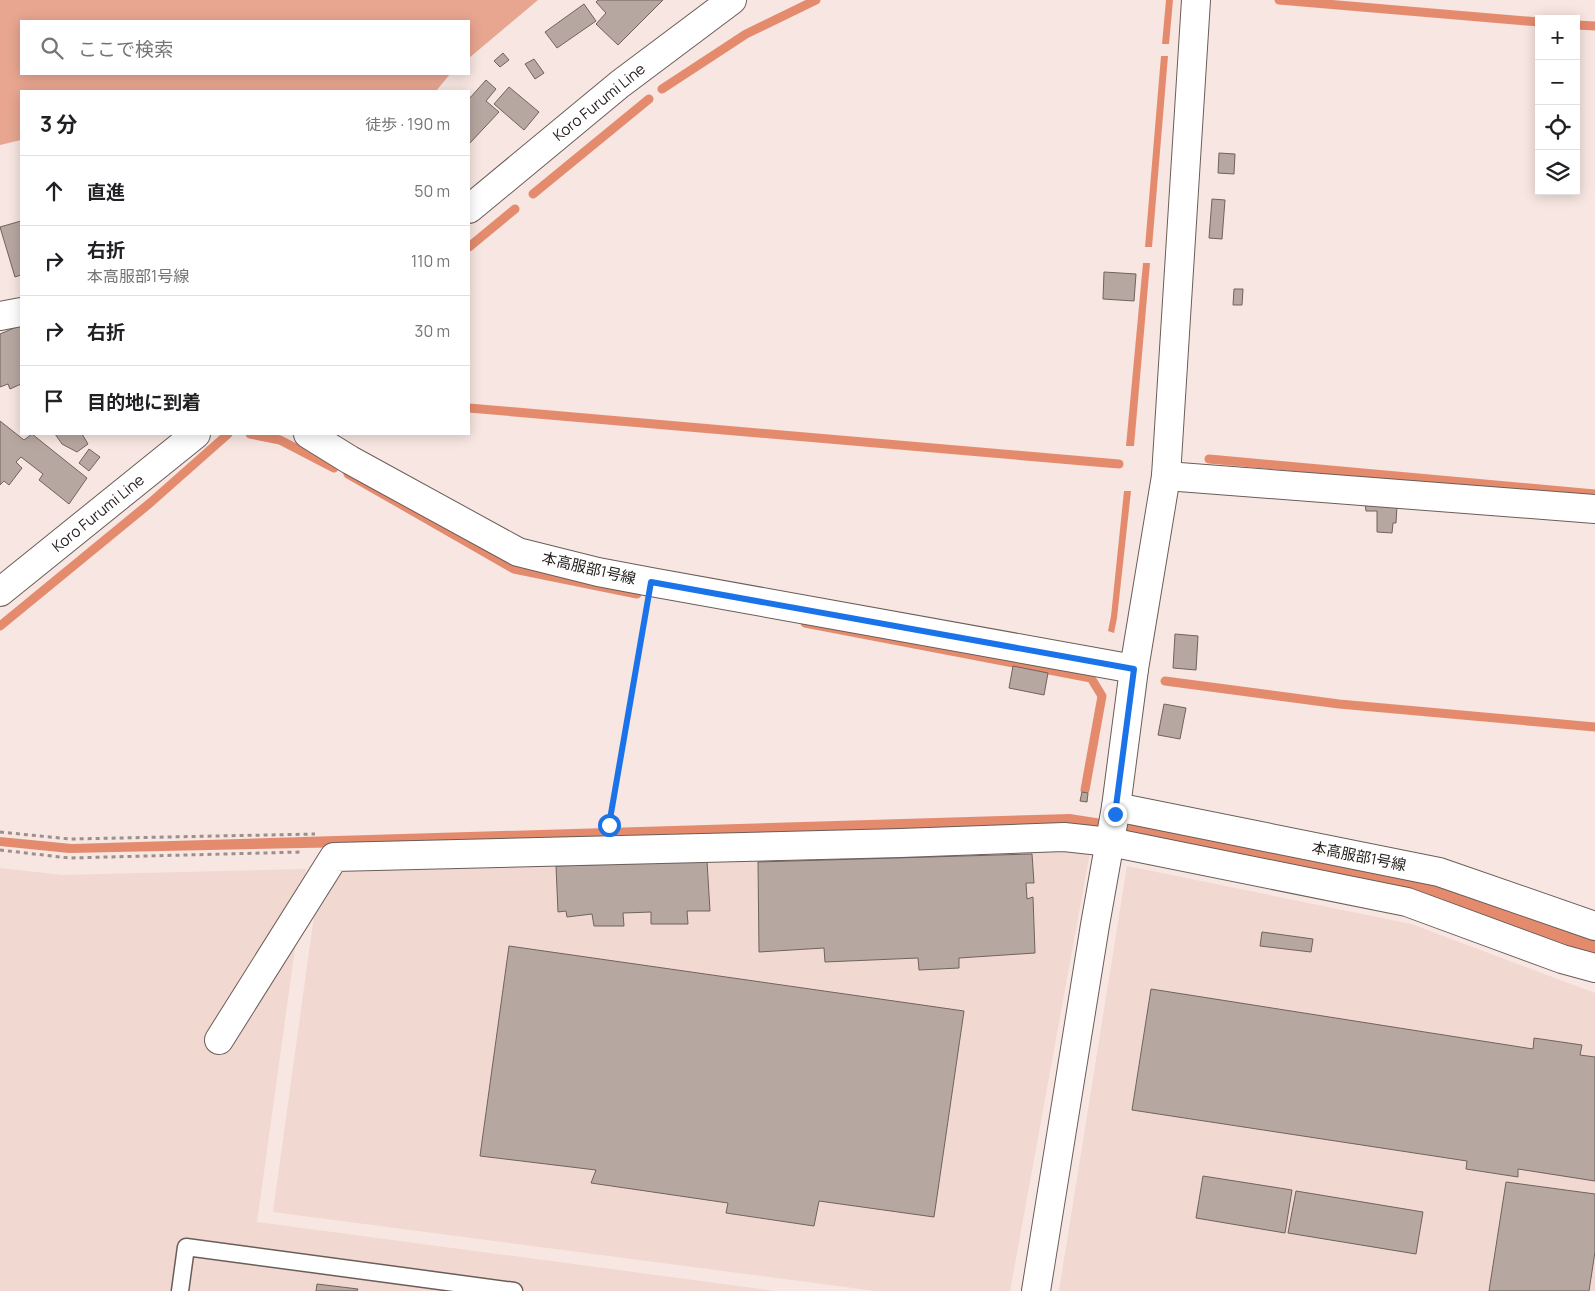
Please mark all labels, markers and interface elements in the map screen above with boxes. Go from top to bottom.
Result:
map controls [1535,15,1580,195]
button: + [1535,15,1580,60]
search box [20,20,470,75]
icon: search [38,34,66,62]
text: ここで検索 [78,36,173,62]
street label: Koro Furumi Line [548,58,650,146]
button: − [1535,60,1580,105]
button: locate [1535,105,1580,150]
text: 3 分 [40,110,77,138]
text: 徒歩 · 190 m [365,113,450,135]
button: layers [1535,150,1580,195]
icon: ahead [40,177,68,205]
text: 直進 [87,179,125,205]
text: 50 m [414,180,450,202]
text: 右折 [87,237,125,263]
icon: right [40,247,68,275]
text: 110 m [411,250,450,272]
text: 本高服部1号線 [87,265,189,287]
icon: right [40,317,68,345]
text: 右折 [87,319,125,345]
text: 30 m [415,320,450,342]
icon: arrive [40,387,68,415]
text: 目的地に到着 [87,389,201,415]
street label: Koro Furumi Line [47,469,149,557]
street label: 本高服部1号線 [540,547,638,589]
route end [1104,803,1127,826]
route start [598,814,621,837]
street label: 本高服部1号線 [1310,837,1408,875]

